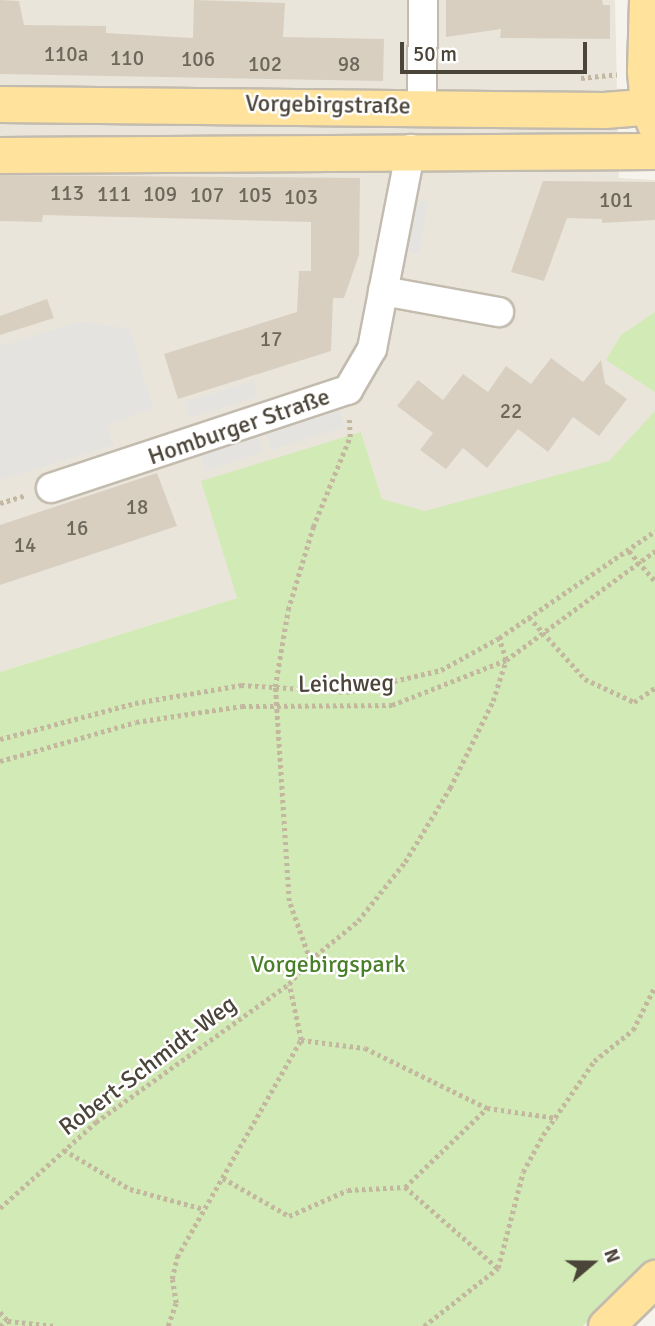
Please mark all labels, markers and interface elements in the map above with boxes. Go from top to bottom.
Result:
scale bar [403,28,590,72]
house number: 110a [44,41,88,67]
text: 50 m [413,41,457,67]
house number: 110 [110,45,144,71]
house number: 106 [181,46,215,72]
house number: 102 [248,51,282,77]
house number: 98 [338,51,360,77]
street label: Vorgebirgstraße [245,89,411,121]
house number: 113 [50,180,84,206]
house number: 111 [97,181,131,207]
house number: 109 [143,181,177,207]
house number: 107 [190,182,224,208]
house number: 105 [238,182,272,208]
house number: 103 [284,184,318,210]
house number: 101 [599,187,633,213]
house number: 17 [260,326,282,352]
street label: Homburger Straße [144,382,334,472]
house number: 22 [500,398,522,424]
house number: 18 [126,494,148,520]
house number: 16 [66,515,88,541]
house number: 14 [14,532,36,558]
street label: Leichweg [298,669,394,699]
park label: Vorgebirgspark [250,951,406,979]
street label: Robert-Schmidt-Weg [54,990,242,1142]
north arrow [557,1228,627,1298]
text: N [598,1246,625,1266]

